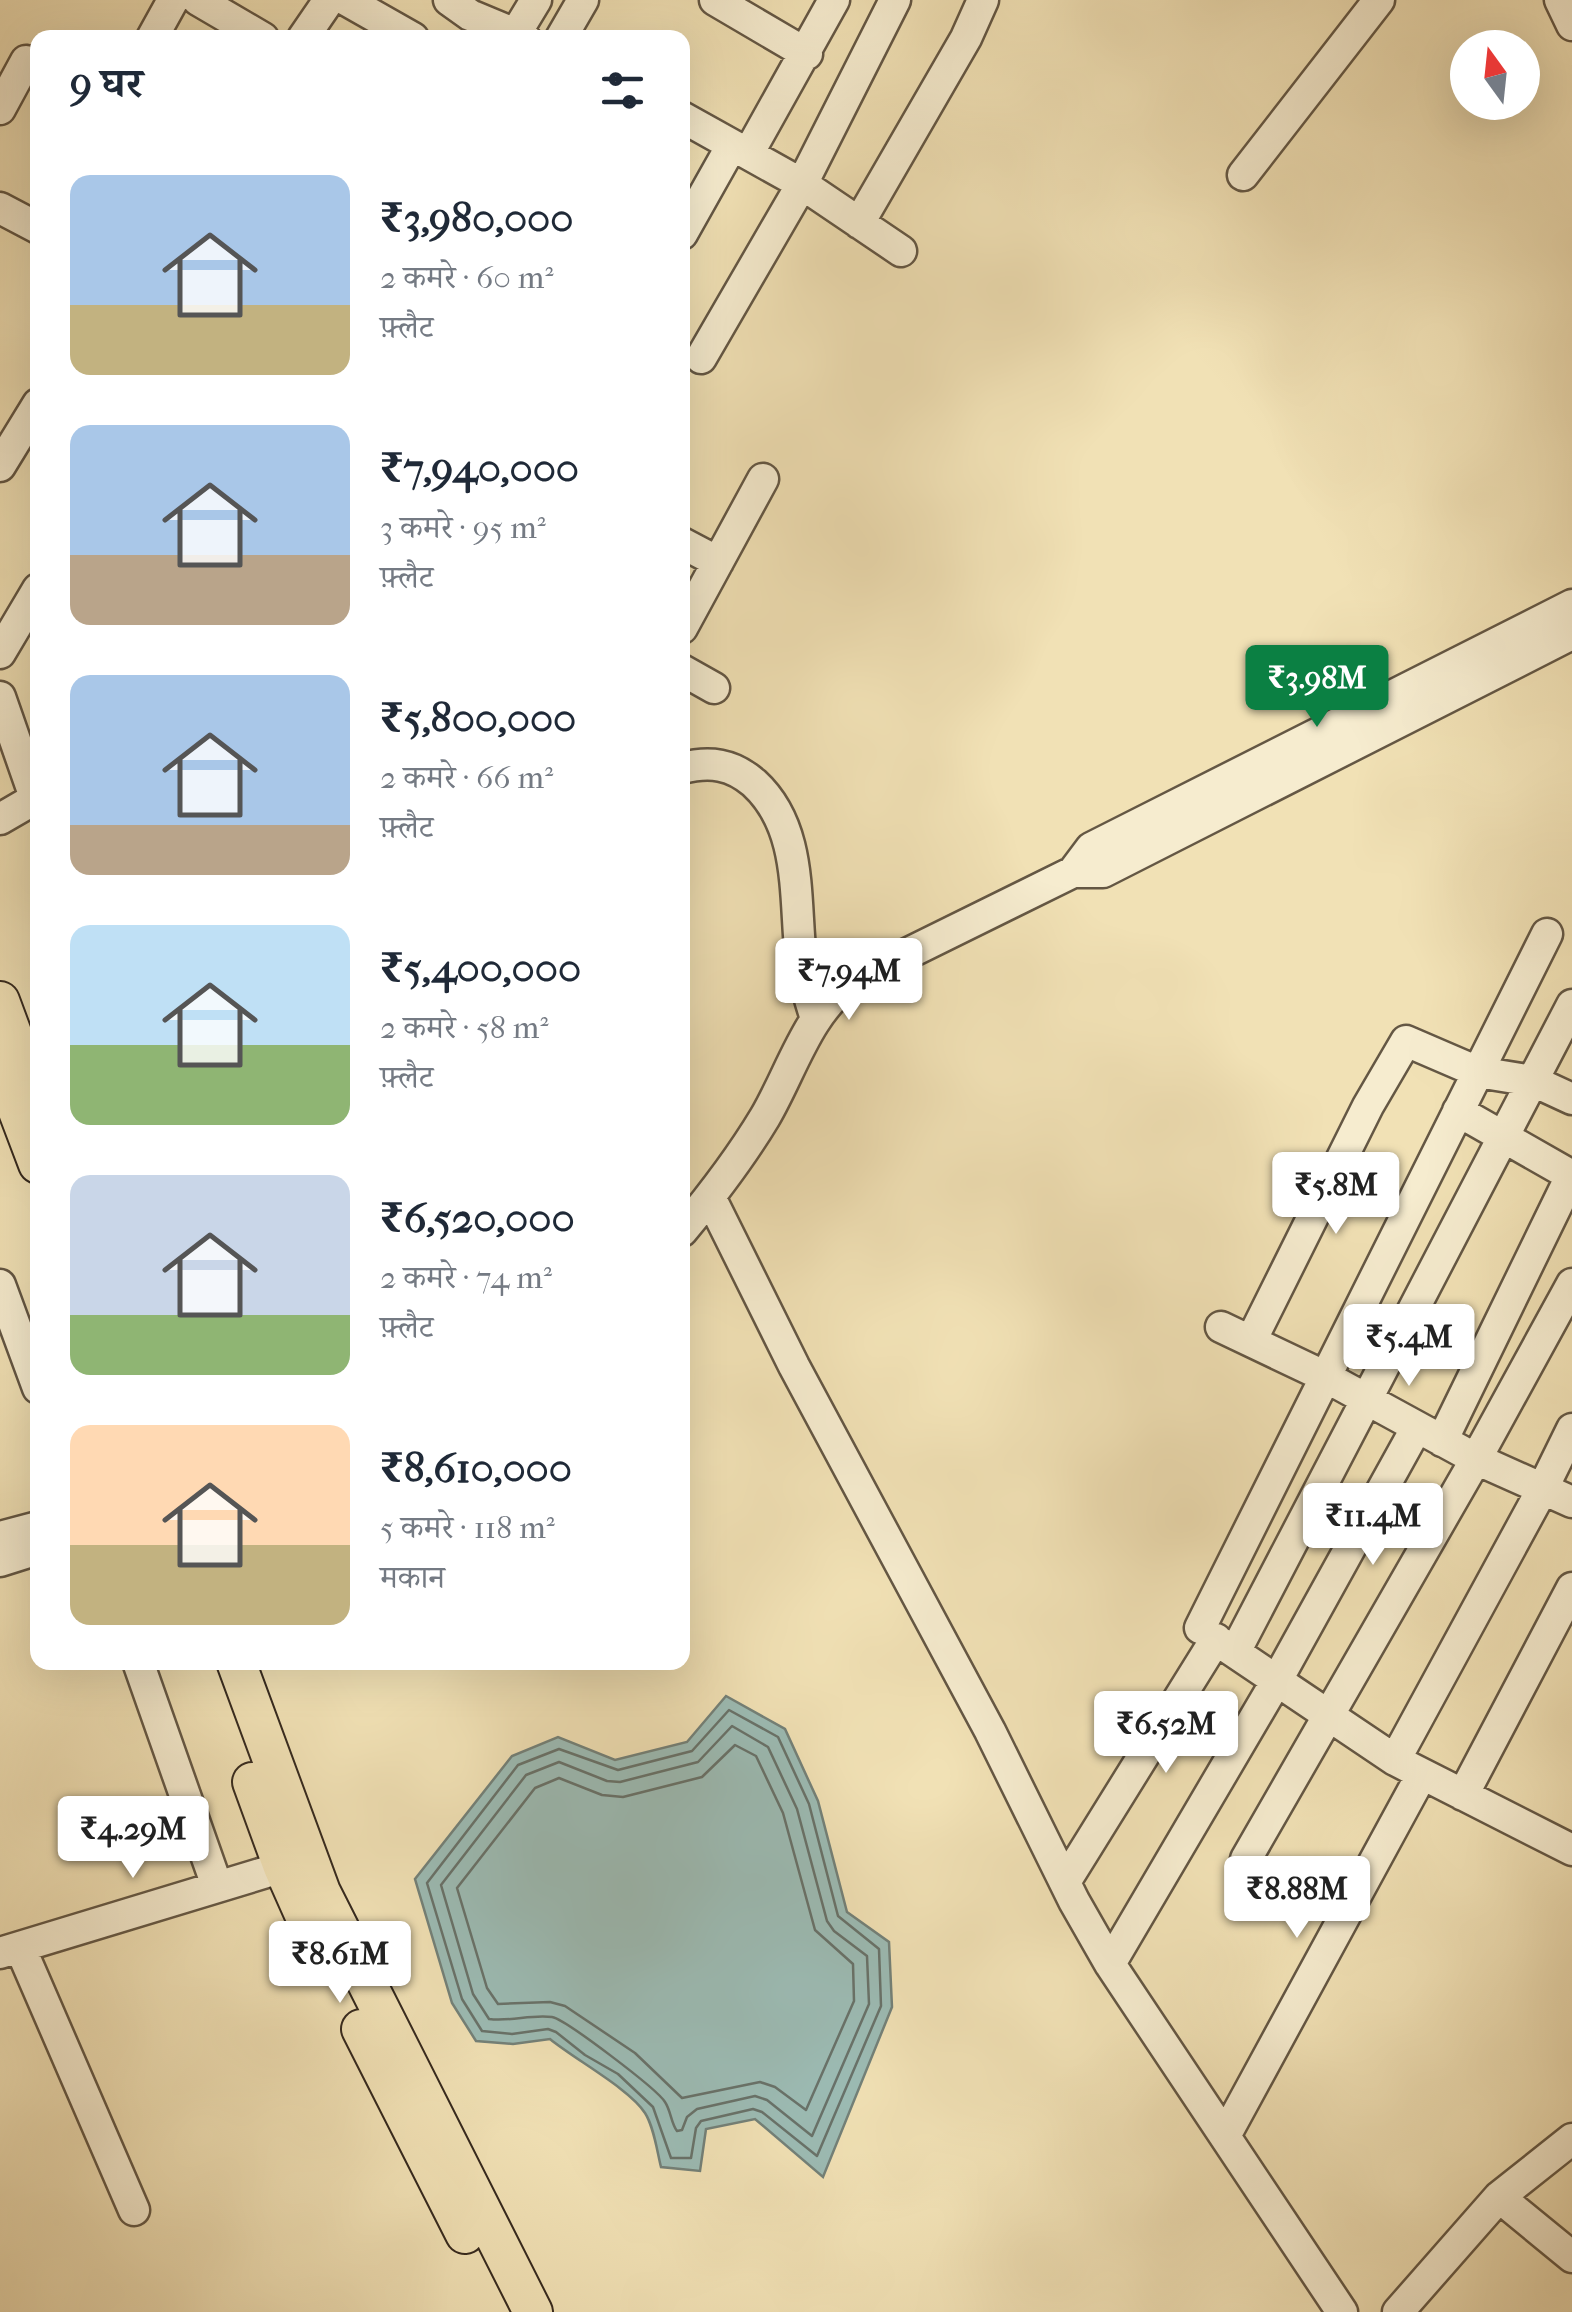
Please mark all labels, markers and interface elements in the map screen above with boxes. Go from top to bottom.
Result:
north arrow [1450,30,1540,120]
map controls [1450,30,1540,120]
text: 9 घर [70,59,143,108]
icon: filters [595,63,650,118]
text: ₹3,980,000 [380,194,573,243]
icon: home [150,215,270,335]
text: 2 कमरे · 60 m² [380,259,553,296]
text: फ़्लैट [380,309,433,346]
text: ₹7,940,000 [380,444,579,493]
icon: home [150,465,270,585]
text: 3 कमरे · 95 m² [380,509,546,546]
text: फ़्लैट [380,559,433,596]
pin: ₹3.98M [1236,645,1398,730]
text: ₹3.98M [1267,659,1367,696]
text: ₹5,800,000 [380,694,576,743]
icon: home [150,715,270,835]
text: 2 कमरे · 66 m² [380,759,553,796]
text: फ़्लैट [380,809,433,846]
pin: ₹7.94M [768,938,930,1023]
text: ₹5,400,000 [380,944,581,993]
text: ₹7.94M [797,952,901,989]
icon: home [150,965,270,1085]
text: 2 कमरे · 58 m² [380,1009,548,1046]
text: फ़्लैट [380,1059,433,1096]
pin: ₹5.8M [1266,1152,1406,1237]
text: ₹5.8M [1294,1166,1378,1203]
text: ₹6,520,000 [380,1194,575,1243]
icon: home [150,1215,270,1335]
text: 2 कमरे · 74 m² [380,1259,552,1296]
pin: ₹5.4M [1339,1304,1479,1389]
text: फ़्लैट [380,1309,433,1346]
text: ₹5.4M [1365,1318,1453,1355]
text: ₹8,610,000 [380,1444,572,1493]
icon: home [150,1465,270,1585]
pin: ₹11.4M [1292,1483,1454,1568]
text: ₹11.4M [1325,1497,1421,1534]
text: 5 कमरे · 118 m² [380,1509,555,1546]
text: मकान [380,1559,445,1596]
pin: ₹6.52M [1085,1691,1247,1776]
text: ₹6.52M [1116,1705,1216,1742]
pin: ₹4.29M [52,1796,214,1881]
text: ₹4.29M [80,1810,186,1847]
pin: ₹8.88M [1216,1856,1378,1941]
text: ₹8.88M [1246,1870,1348,1907]
pin: ₹8.61M [259,1921,421,2006]
text: ₹8.61M [291,1935,389,1972]

